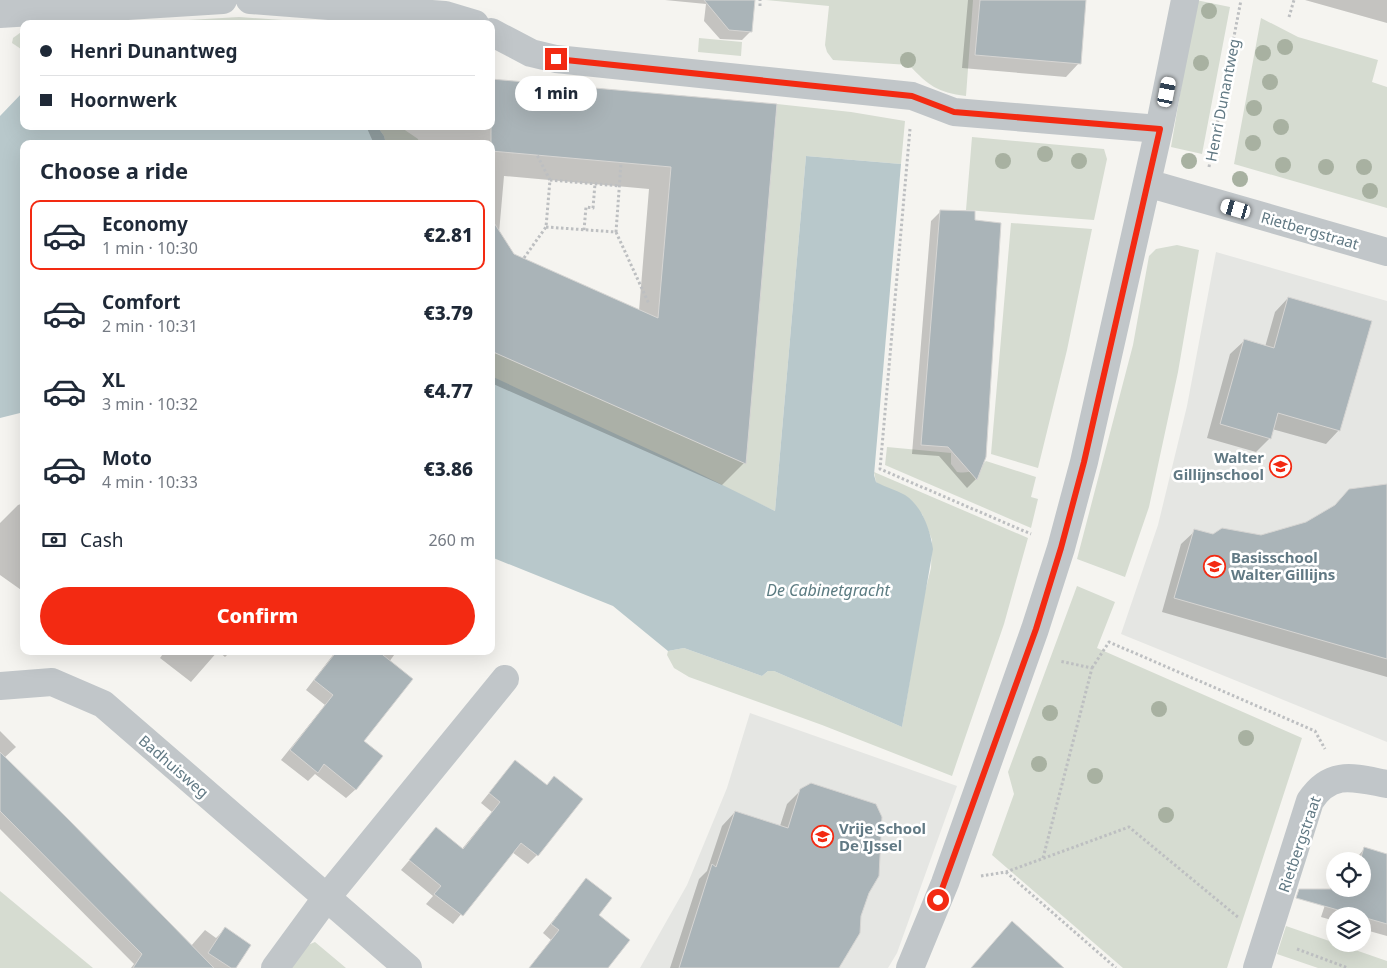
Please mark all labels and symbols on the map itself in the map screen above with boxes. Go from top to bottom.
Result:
street label: Henri Dunantweg [1200,37,1244,163]
route end [545,48,567,70]
callout: 1 min [515,76,597,112]
car [1156,76,1177,108]
car [1219,198,1252,220]
street label: Rietbergstraat [1259,206,1362,254]
place label: Walter Gillijnschool [1173,447,1264,484]
school or university icon: Walter Gillijnschool [1268,454,1292,478]
place label: Basisschool Walter Gillijns [1231,547,1335,584]
school or university icon: Basisschool Walter Gillijns [1203,554,1227,578]
water label: De Cabinetgracht [766,579,890,601]
street label: Badhuisweg [135,730,213,802]
street label: Rietbergstraat [1273,793,1325,895]
place label: Vrije School De IJssel [839,818,926,855]
school or university icon: Vrije School De IJssel [811,825,835,849]
route start [927,889,949,911]

